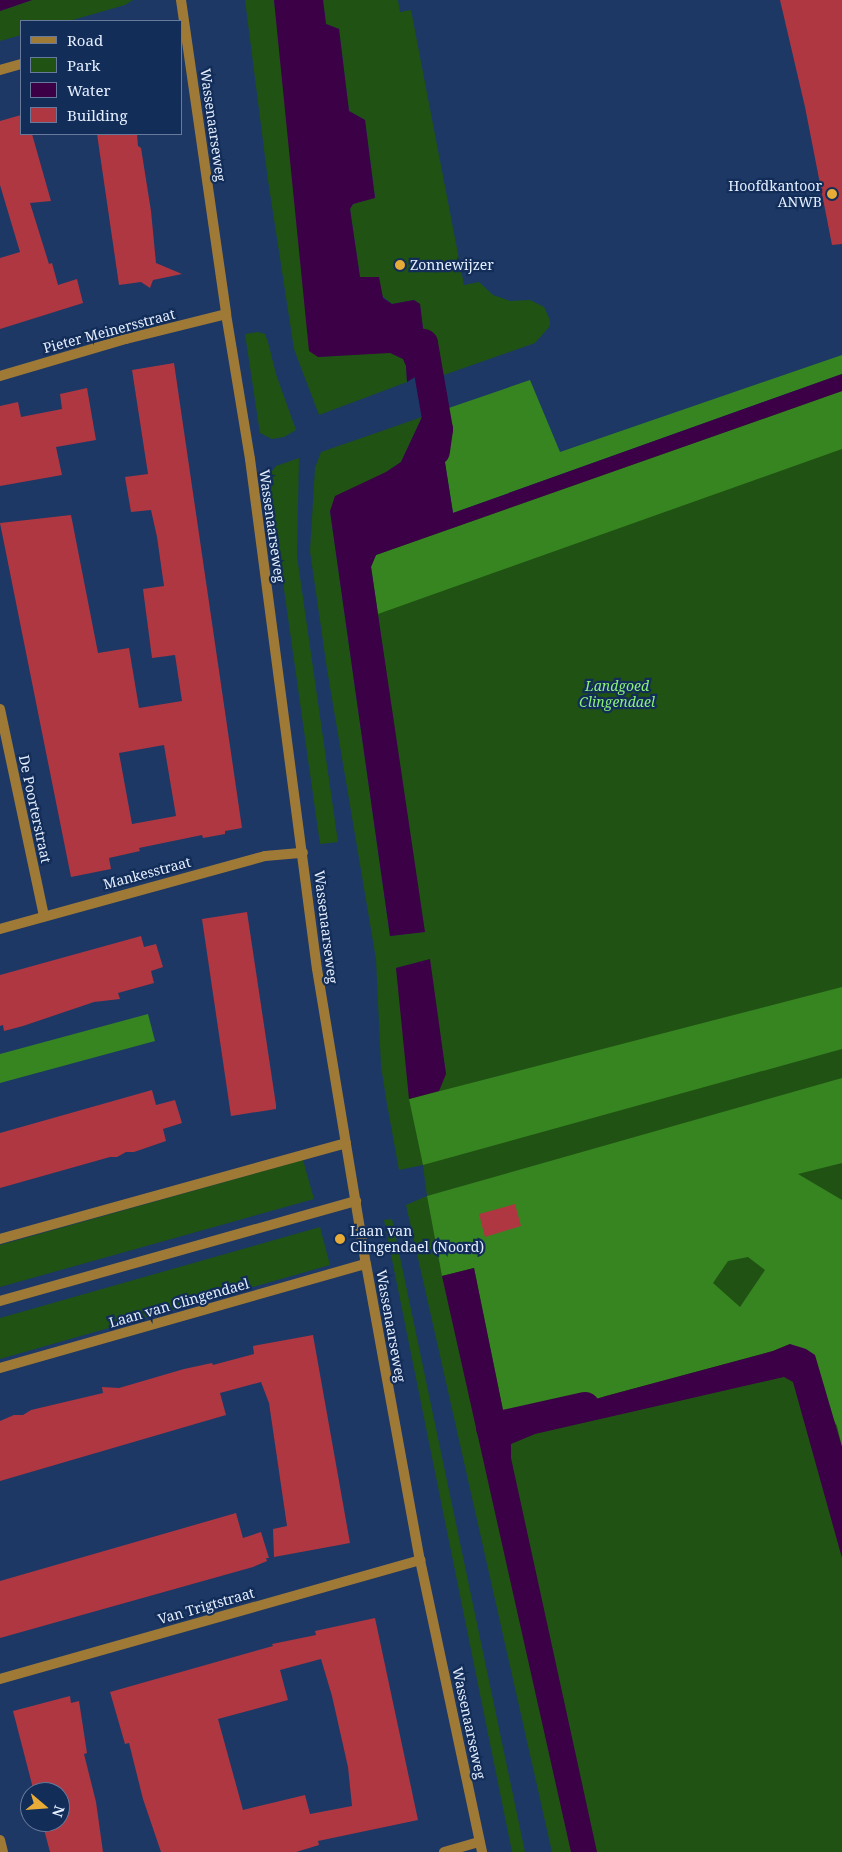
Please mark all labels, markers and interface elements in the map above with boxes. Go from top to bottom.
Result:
legend [20,20,182,135]
text: Road [67,30,103,50]
text: Park [67,55,100,75]
street label: Wassenaarseweg [197,67,229,183]
text: Water [67,80,110,100]
text: Building [67,105,128,125]
place label: Hoofdkantoor ANWB [728,178,822,210]
marker: Hoofdkantoor ANWB [826,188,838,200]
place label: Zonnewijzer [410,257,494,273]
marker: Zonnewijzer [394,259,406,271]
street label: Pieter Meinersstraat [41,305,177,357]
street label: Wassenaarseweg [256,468,288,584]
park label: Landgoed Clingendael [579,678,655,710]
street label: De Poorterstraat [15,754,55,864]
street label: Mankesstraat [101,853,193,893]
street label: Wassenaarseweg [311,869,341,985]
place label: Laan van Clingendael (Noord) [350,1223,484,1256]
marker: Laan van Clingendael (Noord) [334,1233,346,1245]
street label: Wassenaarseweg [373,1268,409,1384]
street label: Laan van Clingendael [107,1275,251,1331]
street label: Van Trigtstraat [156,1584,256,1628]
street label: Wassenaarseweg [449,1666,489,1780]
north arrow [20,1782,70,1832]
text: N [48,1803,70,1820]

